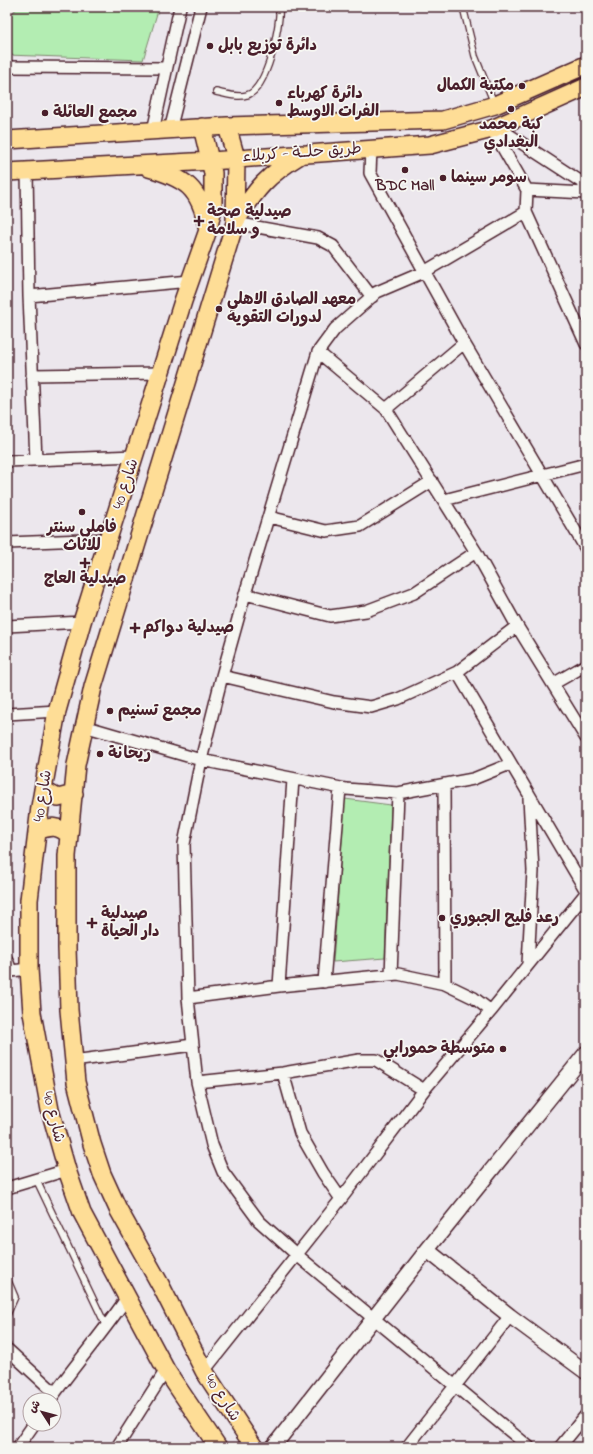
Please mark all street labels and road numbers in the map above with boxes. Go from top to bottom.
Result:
street label: طريق حلــة - كربلاء [242,137,362,169]
street label: شارع 40 [107,455,145,513]
street label: شارع 40 [27,768,59,824]
street label: شارع 40 [35,1089,71,1145]
street label: شارع 40 [198,1370,246,1426]

